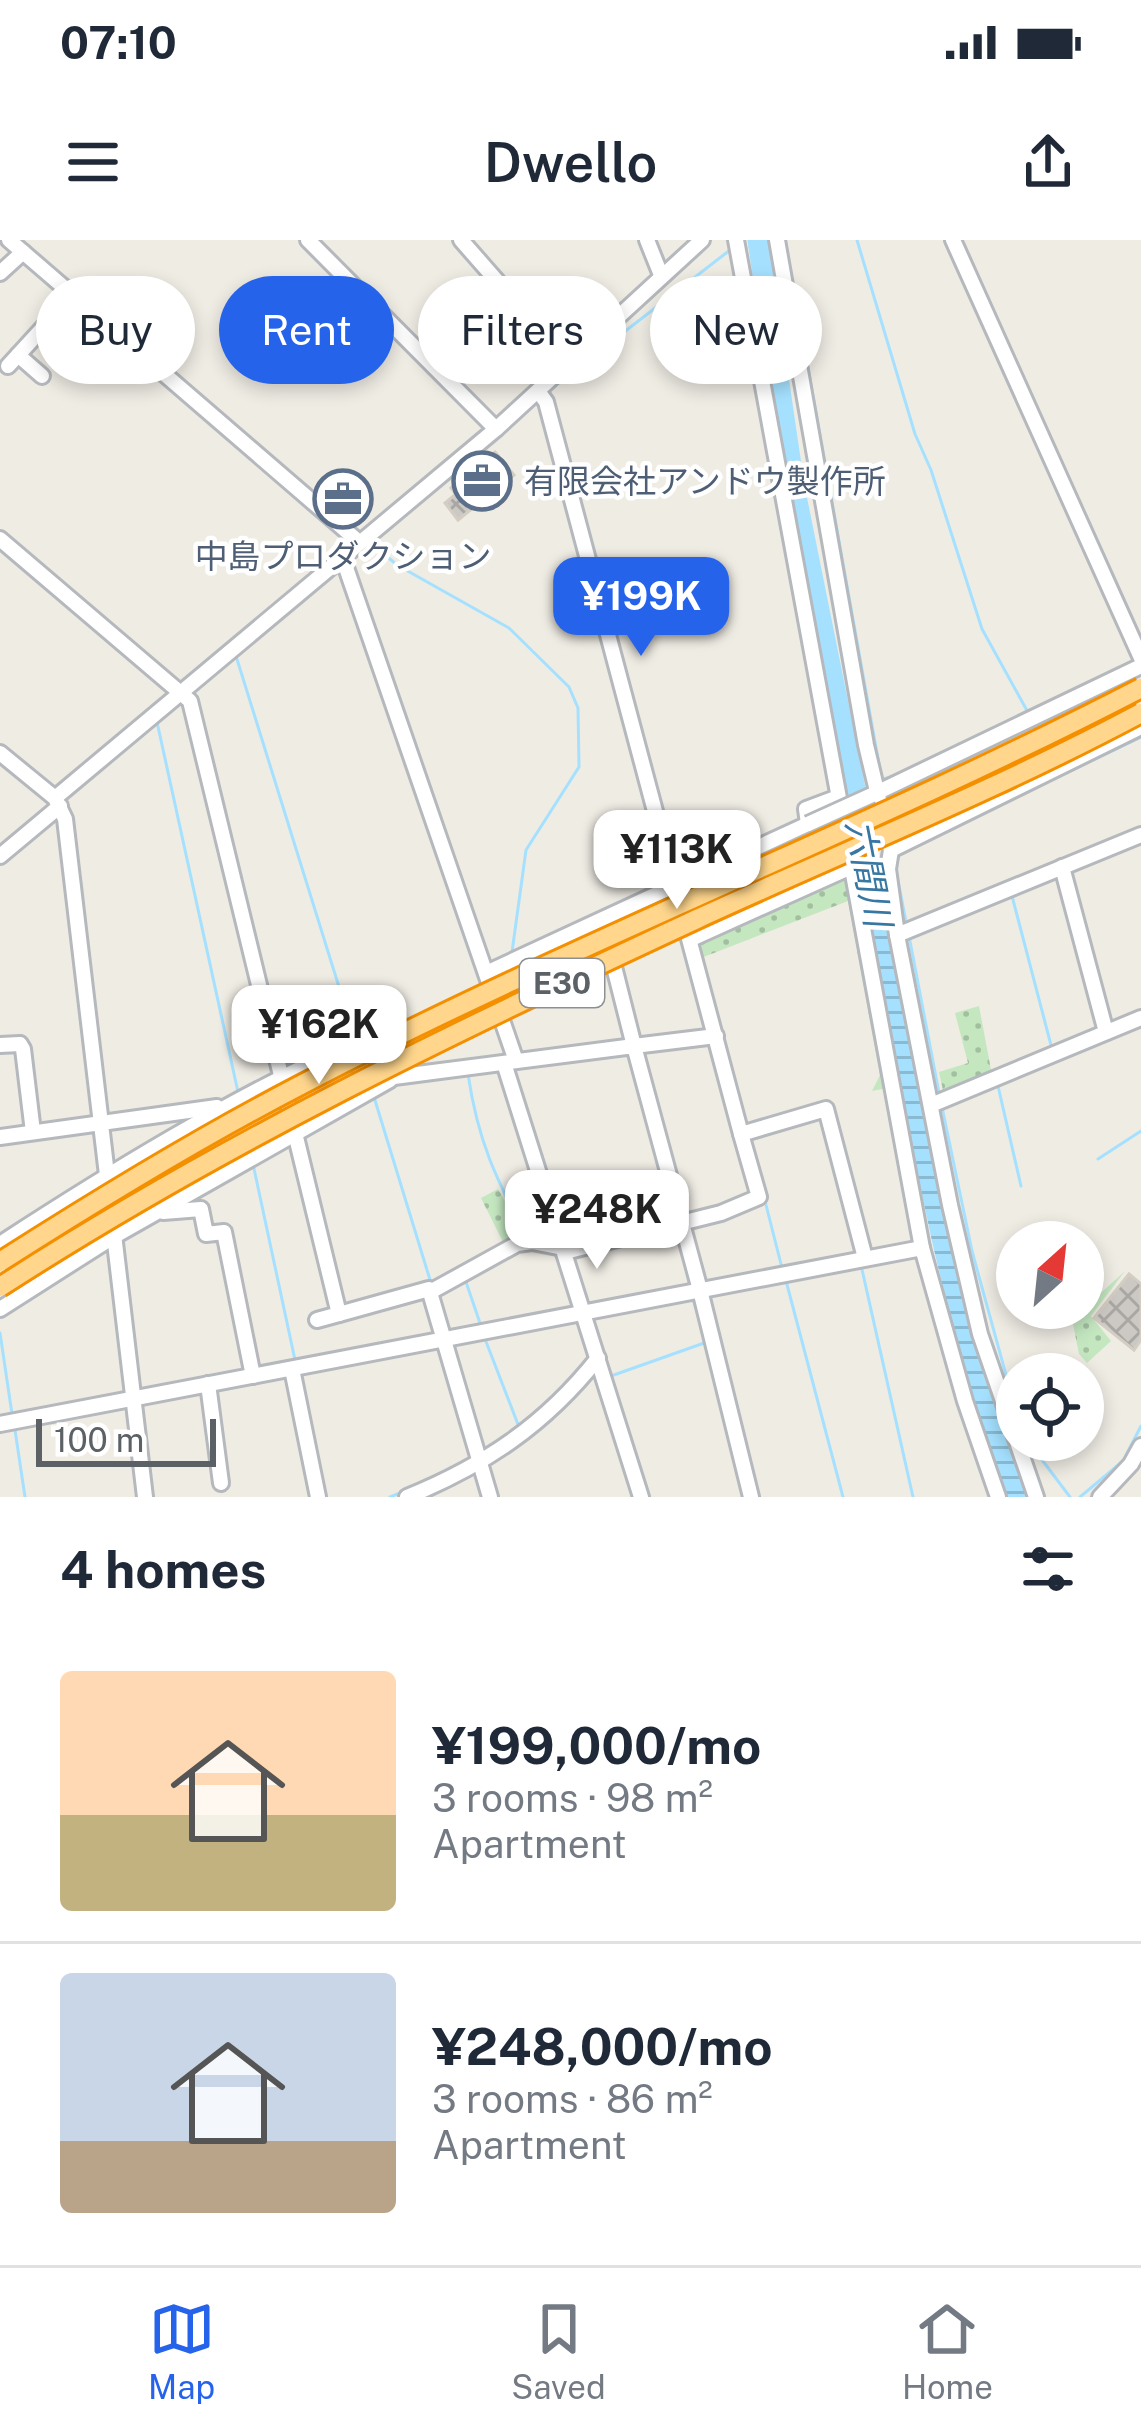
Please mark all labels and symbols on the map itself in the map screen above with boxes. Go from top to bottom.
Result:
office icon: 有限会社アンドウ製作所 [451,450,513,512]
place label: 有限会社アンドウ製作所 [524,462,886,500]
office icon: 中島プロダクション [312,468,374,530]
place label: 中島プロダクション [195,537,492,575]
pin: ¥199K [557,557,725,659]
pin: ¥113K [593,810,761,912]
water label: 六間川 [838,816,901,934]
road number: E30 [520,959,604,1007]
pin: ¥162K [235,985,403,1087]
pin: ¥248K [513,1170,681,1272]
north arrow [996,1221,1104,1329]
scale bar [36,1413,216,1466]

